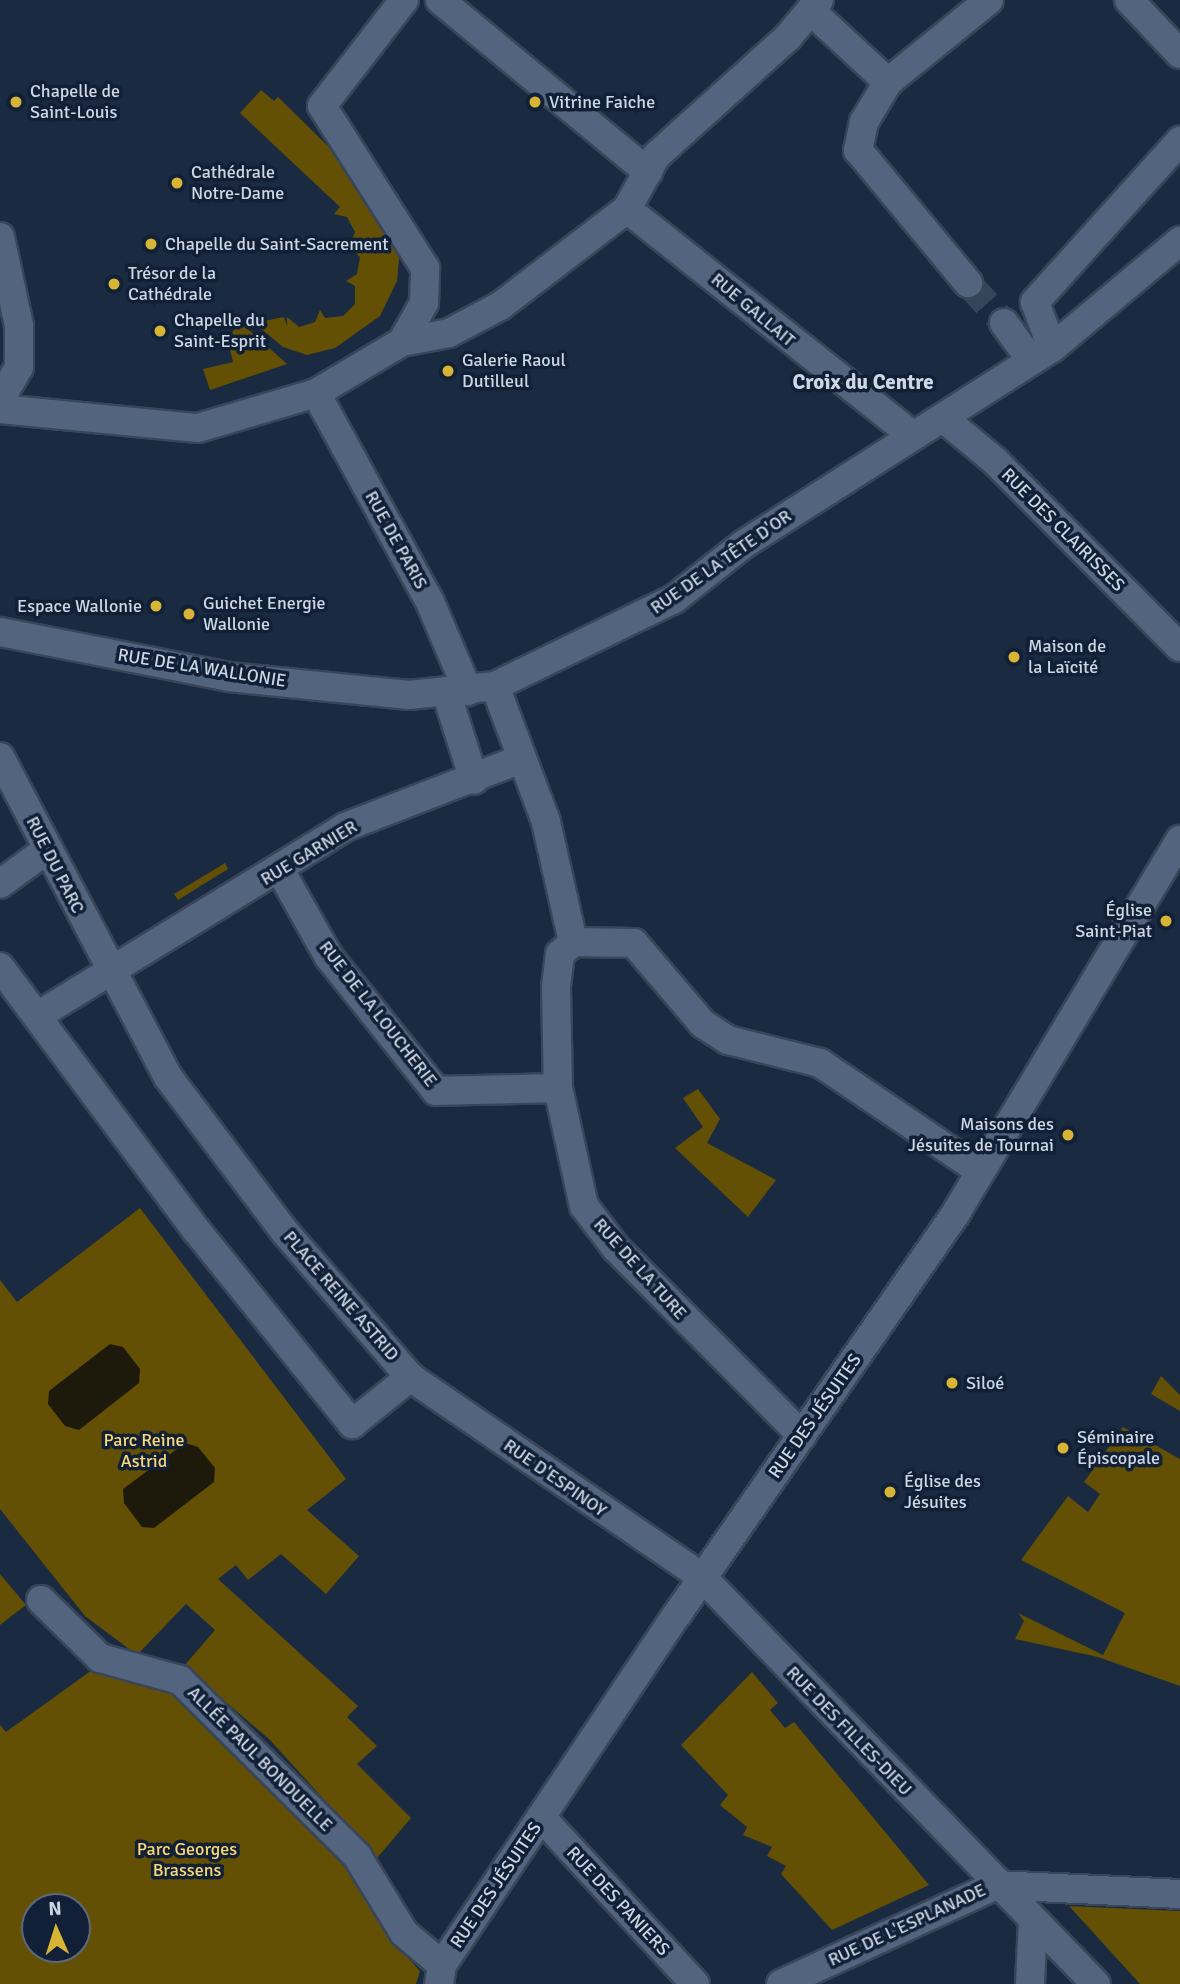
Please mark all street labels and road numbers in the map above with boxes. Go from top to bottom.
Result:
street label: RUE GALLAIT [707,269,799,351]
street label: RUE DES CLAIRISSES [997,464,1129,596]
street label: RUE DE PARIS [360,487,432,593]
street label: RUE DE LA TÊTE D'OR [646,505,796,619]
street label: RUE DE LA WALLONIE [116,644,288,692]
street label: RUE DU PARC [21,813,89,917]
street label: RUE GARNIER [257,816,361,890]
street label: RUE DE LA LOUCHERIE [314,937,442,1091]
street label: RUE DE LA TURE [589,1214,691,1324]
street label: PLACE REINE ASTRID [279,1227,403,1365]
street label: RUE DES JÉSUITES [764,1350,866,1482]
street label: RUE D'ESPINOY [499,1435,611,1521]
street label: RUE DES FILLES-DIEU [782,1662,916,1800]
street label: ALLÉE PAUL BONDUELLE [183,1682,337,1836]
street label: RUE DES JÉSUITES [446,1818,546,1952]
street label: RUE DES PANIERS [562,1842,674,1960]
street label: RUE DE L'ESPLANADE [825,1879,989,1971]

